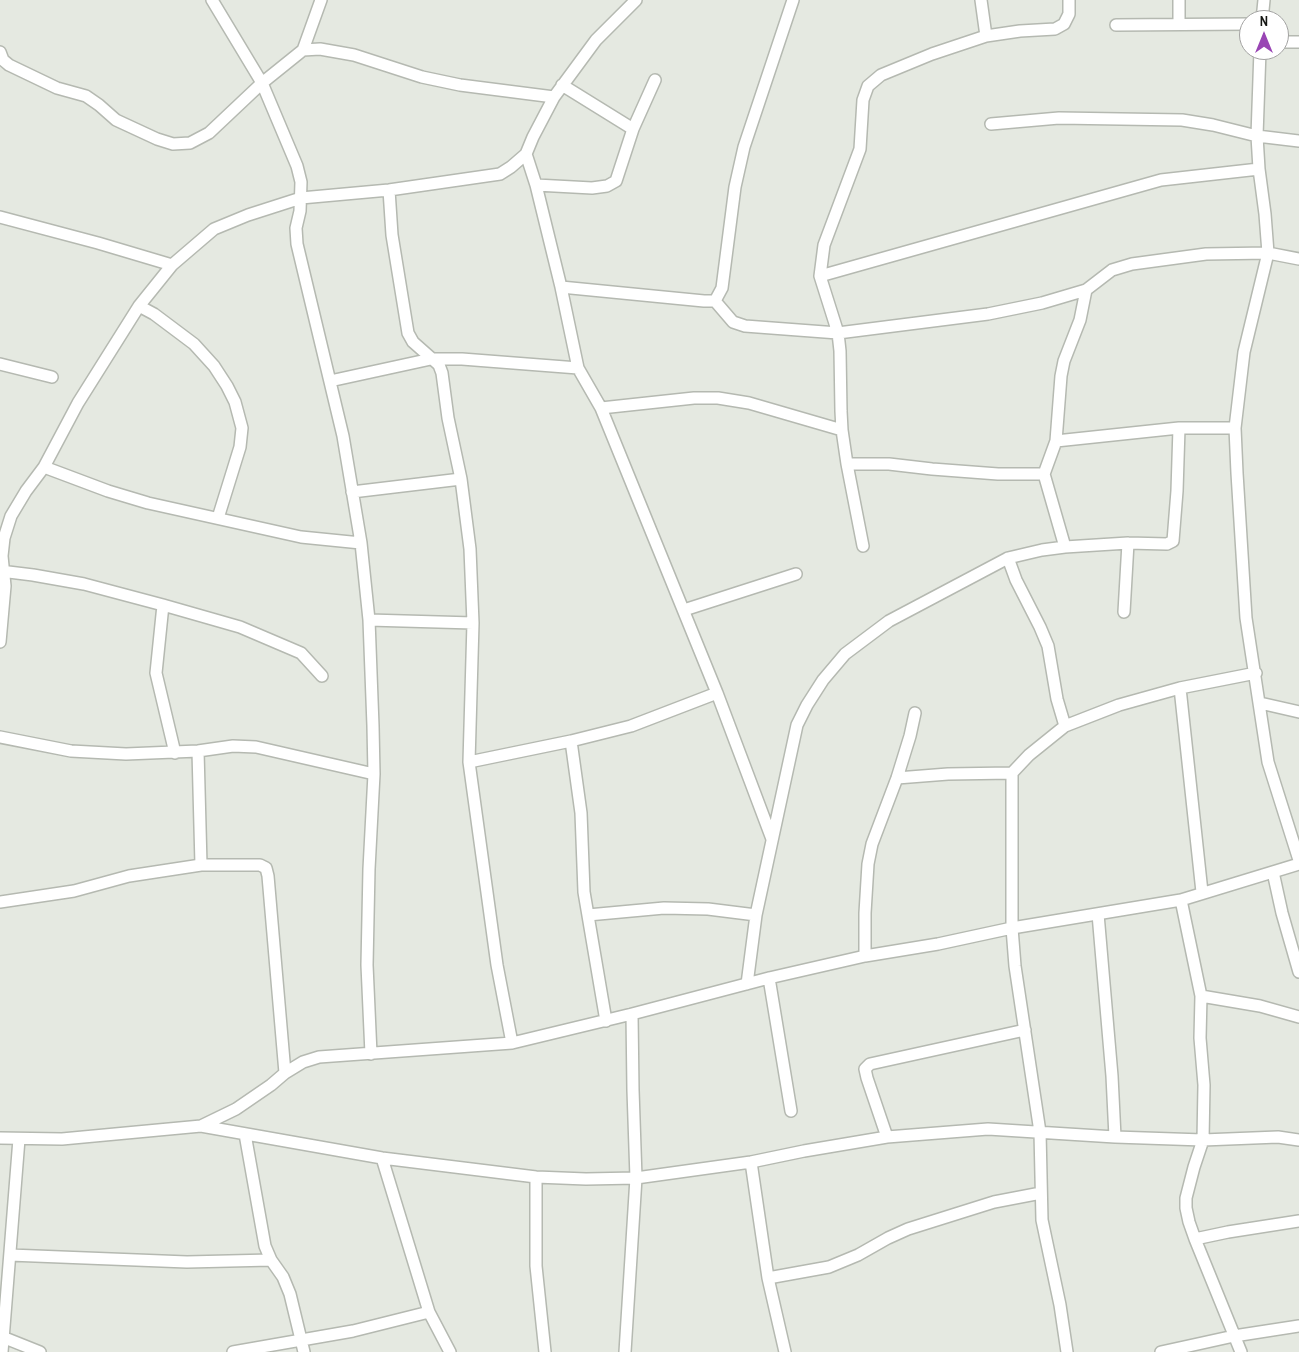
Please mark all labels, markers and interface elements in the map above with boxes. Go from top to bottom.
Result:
north arrow [1239,10,1289,60]
text: N [1260,12,1268,30]

